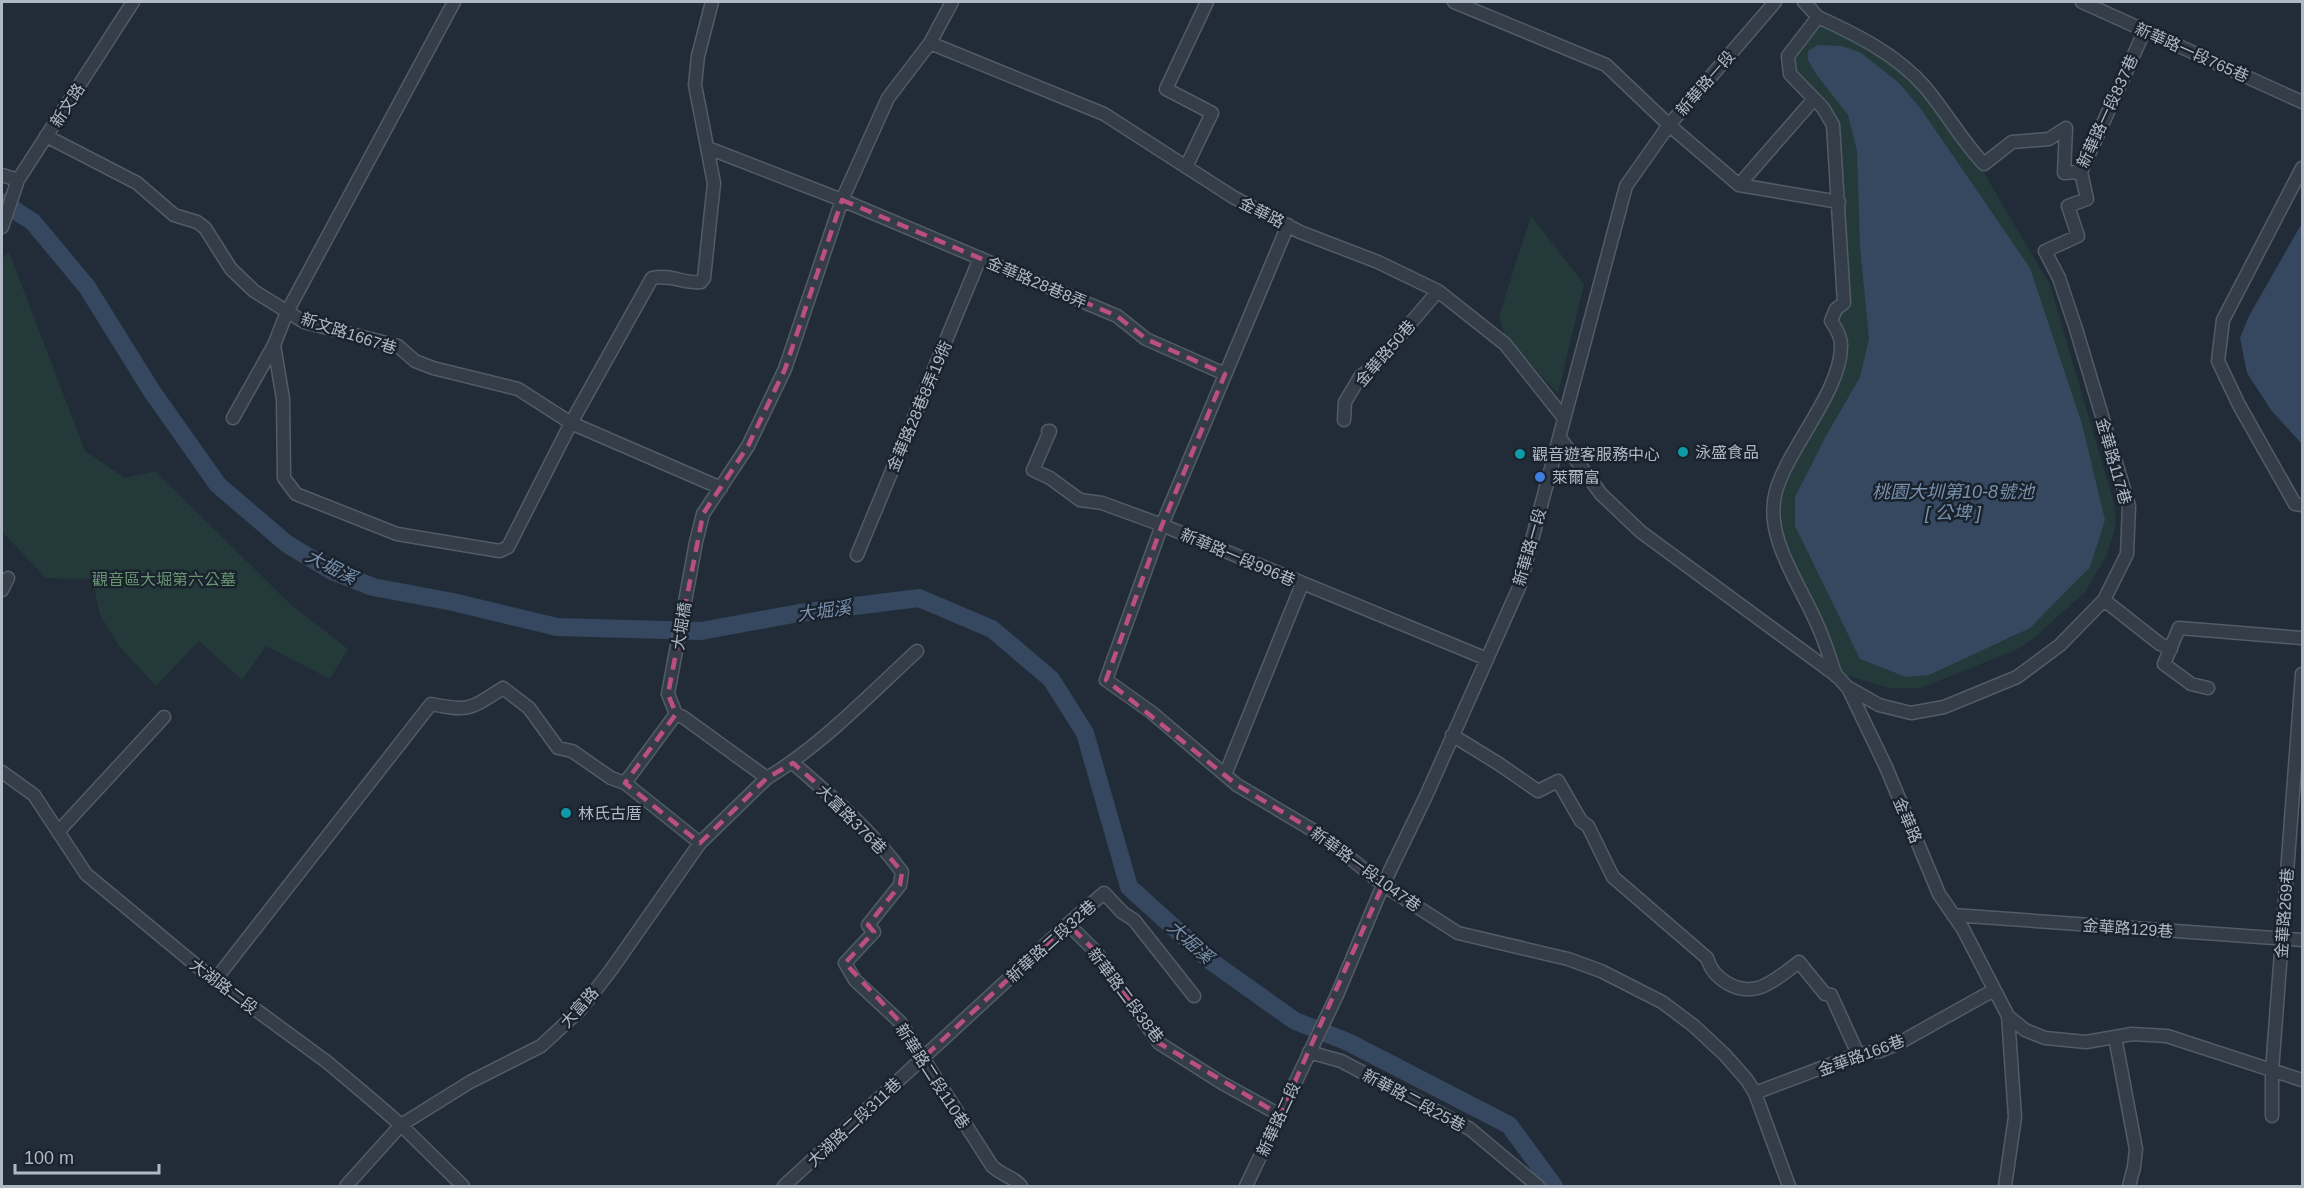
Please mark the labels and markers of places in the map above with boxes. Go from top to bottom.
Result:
place label: 泳盛食品 [1695,444,1759,461]
marker: 泳盛食品 [1676,445,1690,459]
place label: 觀音遊客服務中心 [1532,446,1660,463]
marker: 觀音遊客服務中心 [1513,447,1527,461]
place label: 萊爾富 [1552,469,1600,486]
marker: 萊爾富 [1533,470,1547,484]
place label: 林氏古厝 [578,805,642,822]
marker: 林氏古厝 [559,806,573,820]

